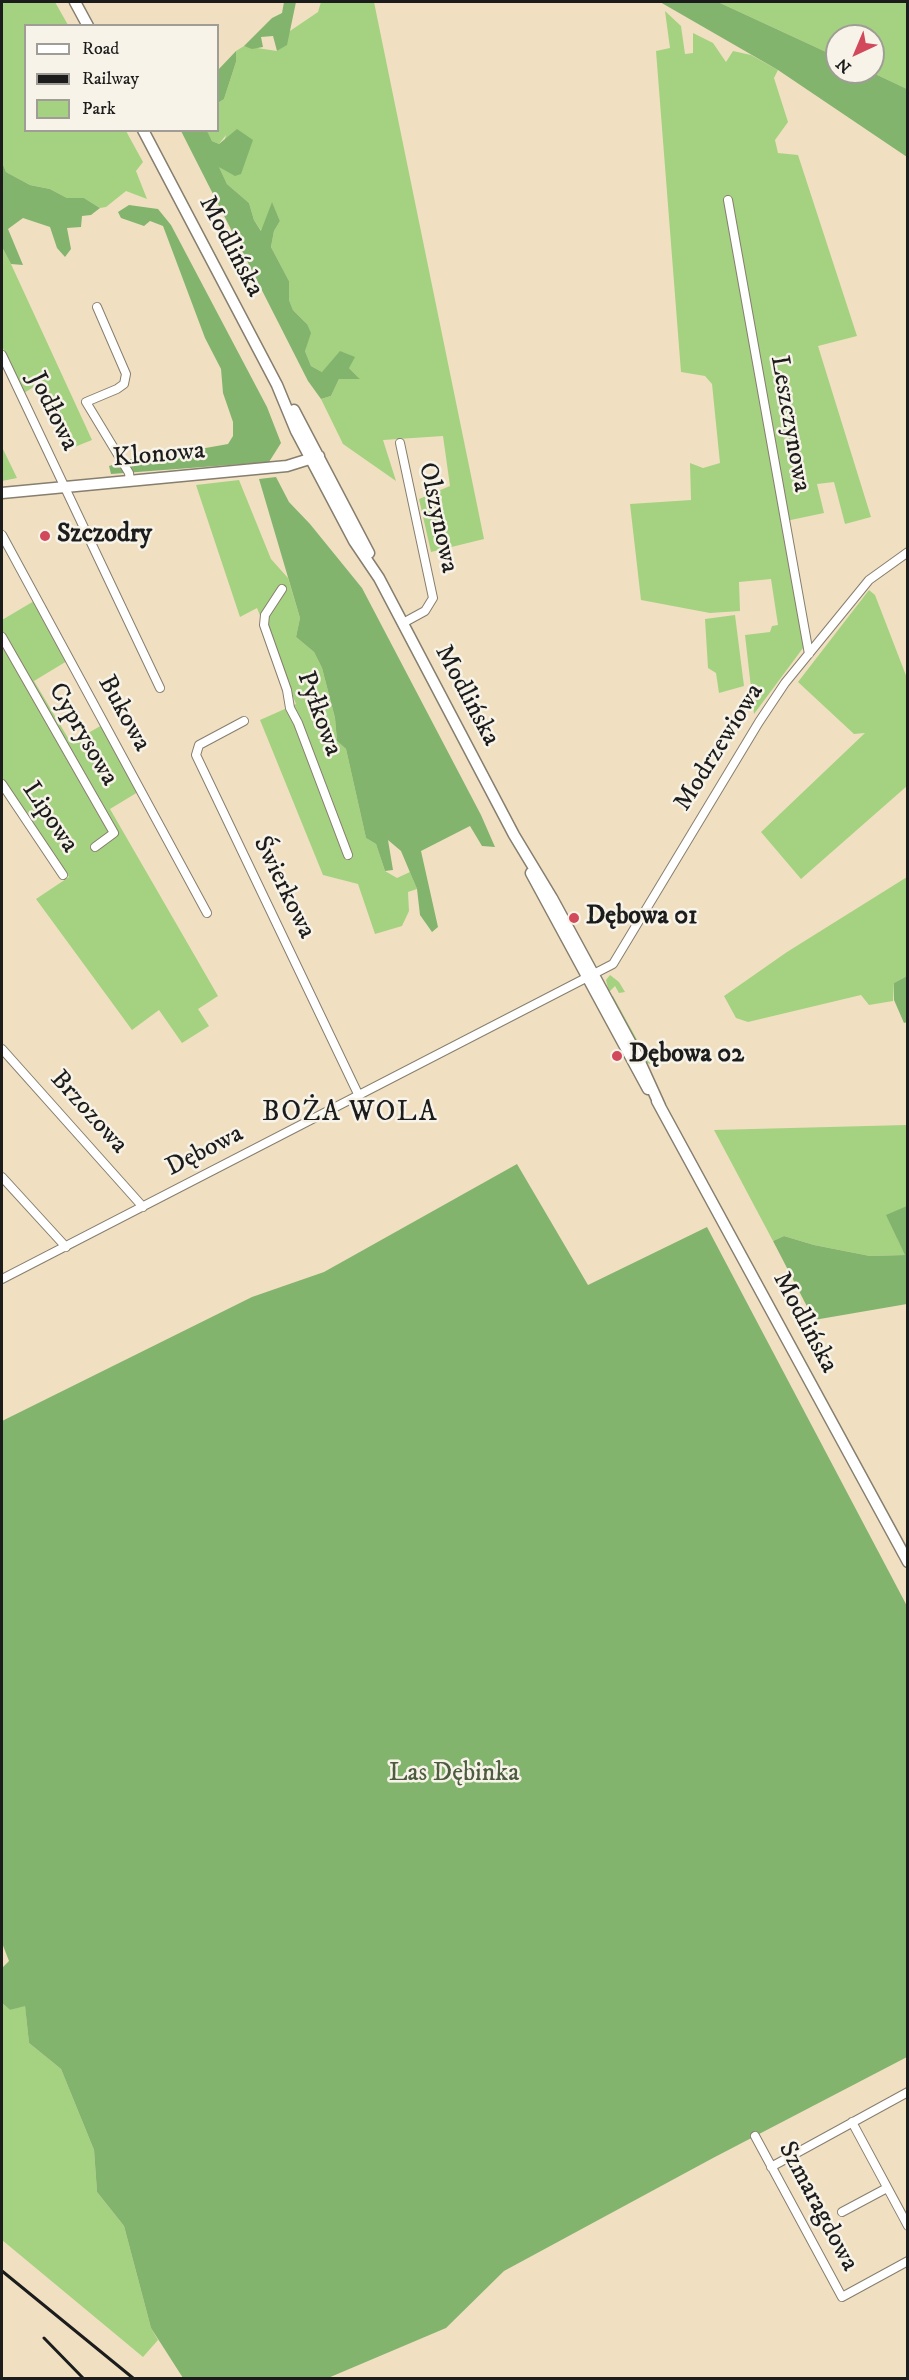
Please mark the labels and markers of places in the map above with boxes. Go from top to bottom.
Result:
place label: Szczodry [57,520,152,552]
marker: Szczodry [38,529,52,543]
place label: Dębowa 01 [586,902,698,934]
marker: Dębowa 01 [567,911,581,925]
place label: Dębowa 02 [629,1040,744,1072]
marker: Dębowa 02 [610,1049,624,1063]

